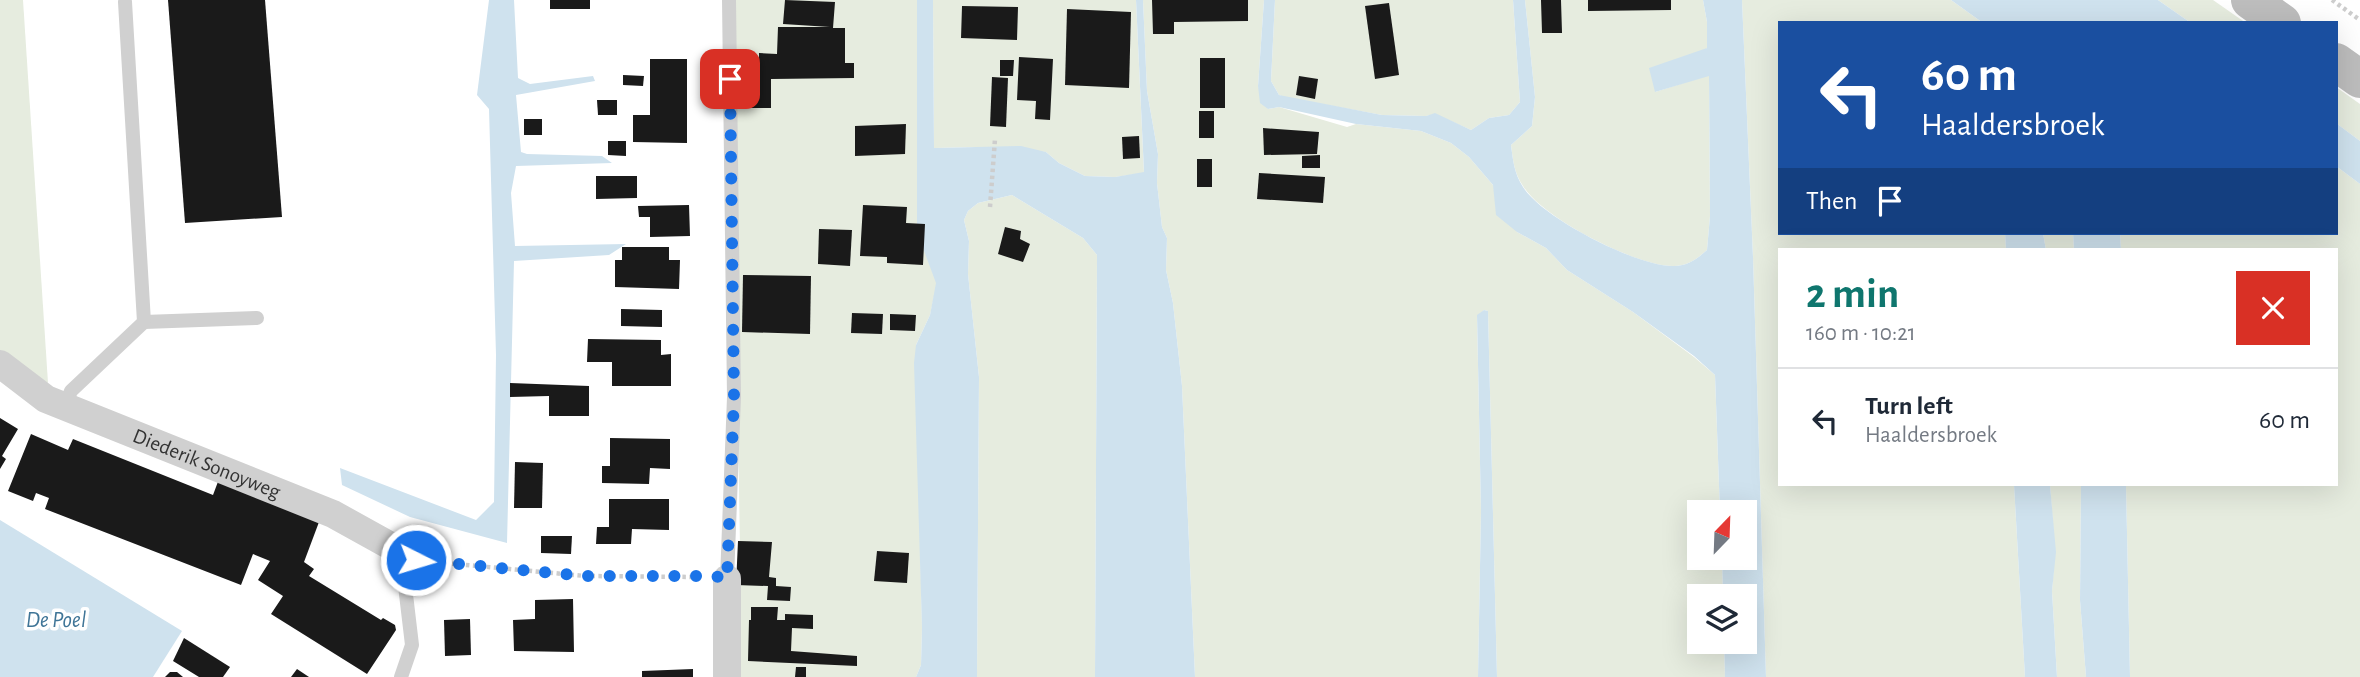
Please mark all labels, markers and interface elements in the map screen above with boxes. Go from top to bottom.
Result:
pin [700,49,760,109]
icon: left [1806,49,1897,140]
text: 60 m [1921,51,2017,100]
icon: arrive [711,60,749,98]
text: Haaldersbroek [1921,109,2105,141]
icon: arrive [1871,182,1909,220]
text: Then [1806,188,1857,214]
button: close [2236,271,2310,345]
text: 2 min [1806,273,1899,315]
text: 160 m · 10:21 [1806,322,1916,345]
text: Turn left [1865,393,1953,419]
icon: left [1806,402,1844,440]
text: 60 m [2259,407,2310,433]
street label: Diederik Sonoyweg [130,424,284,503]
text: Haaldersbroek [1865,424,1997,447]
north arrow [1687,500,1757,570]
map controls [1687,500,1757,654]
position arrow [379,523,453,597]
button: layers [1687,584,1757,654]
water label: De Poel [26,609,87,632]

